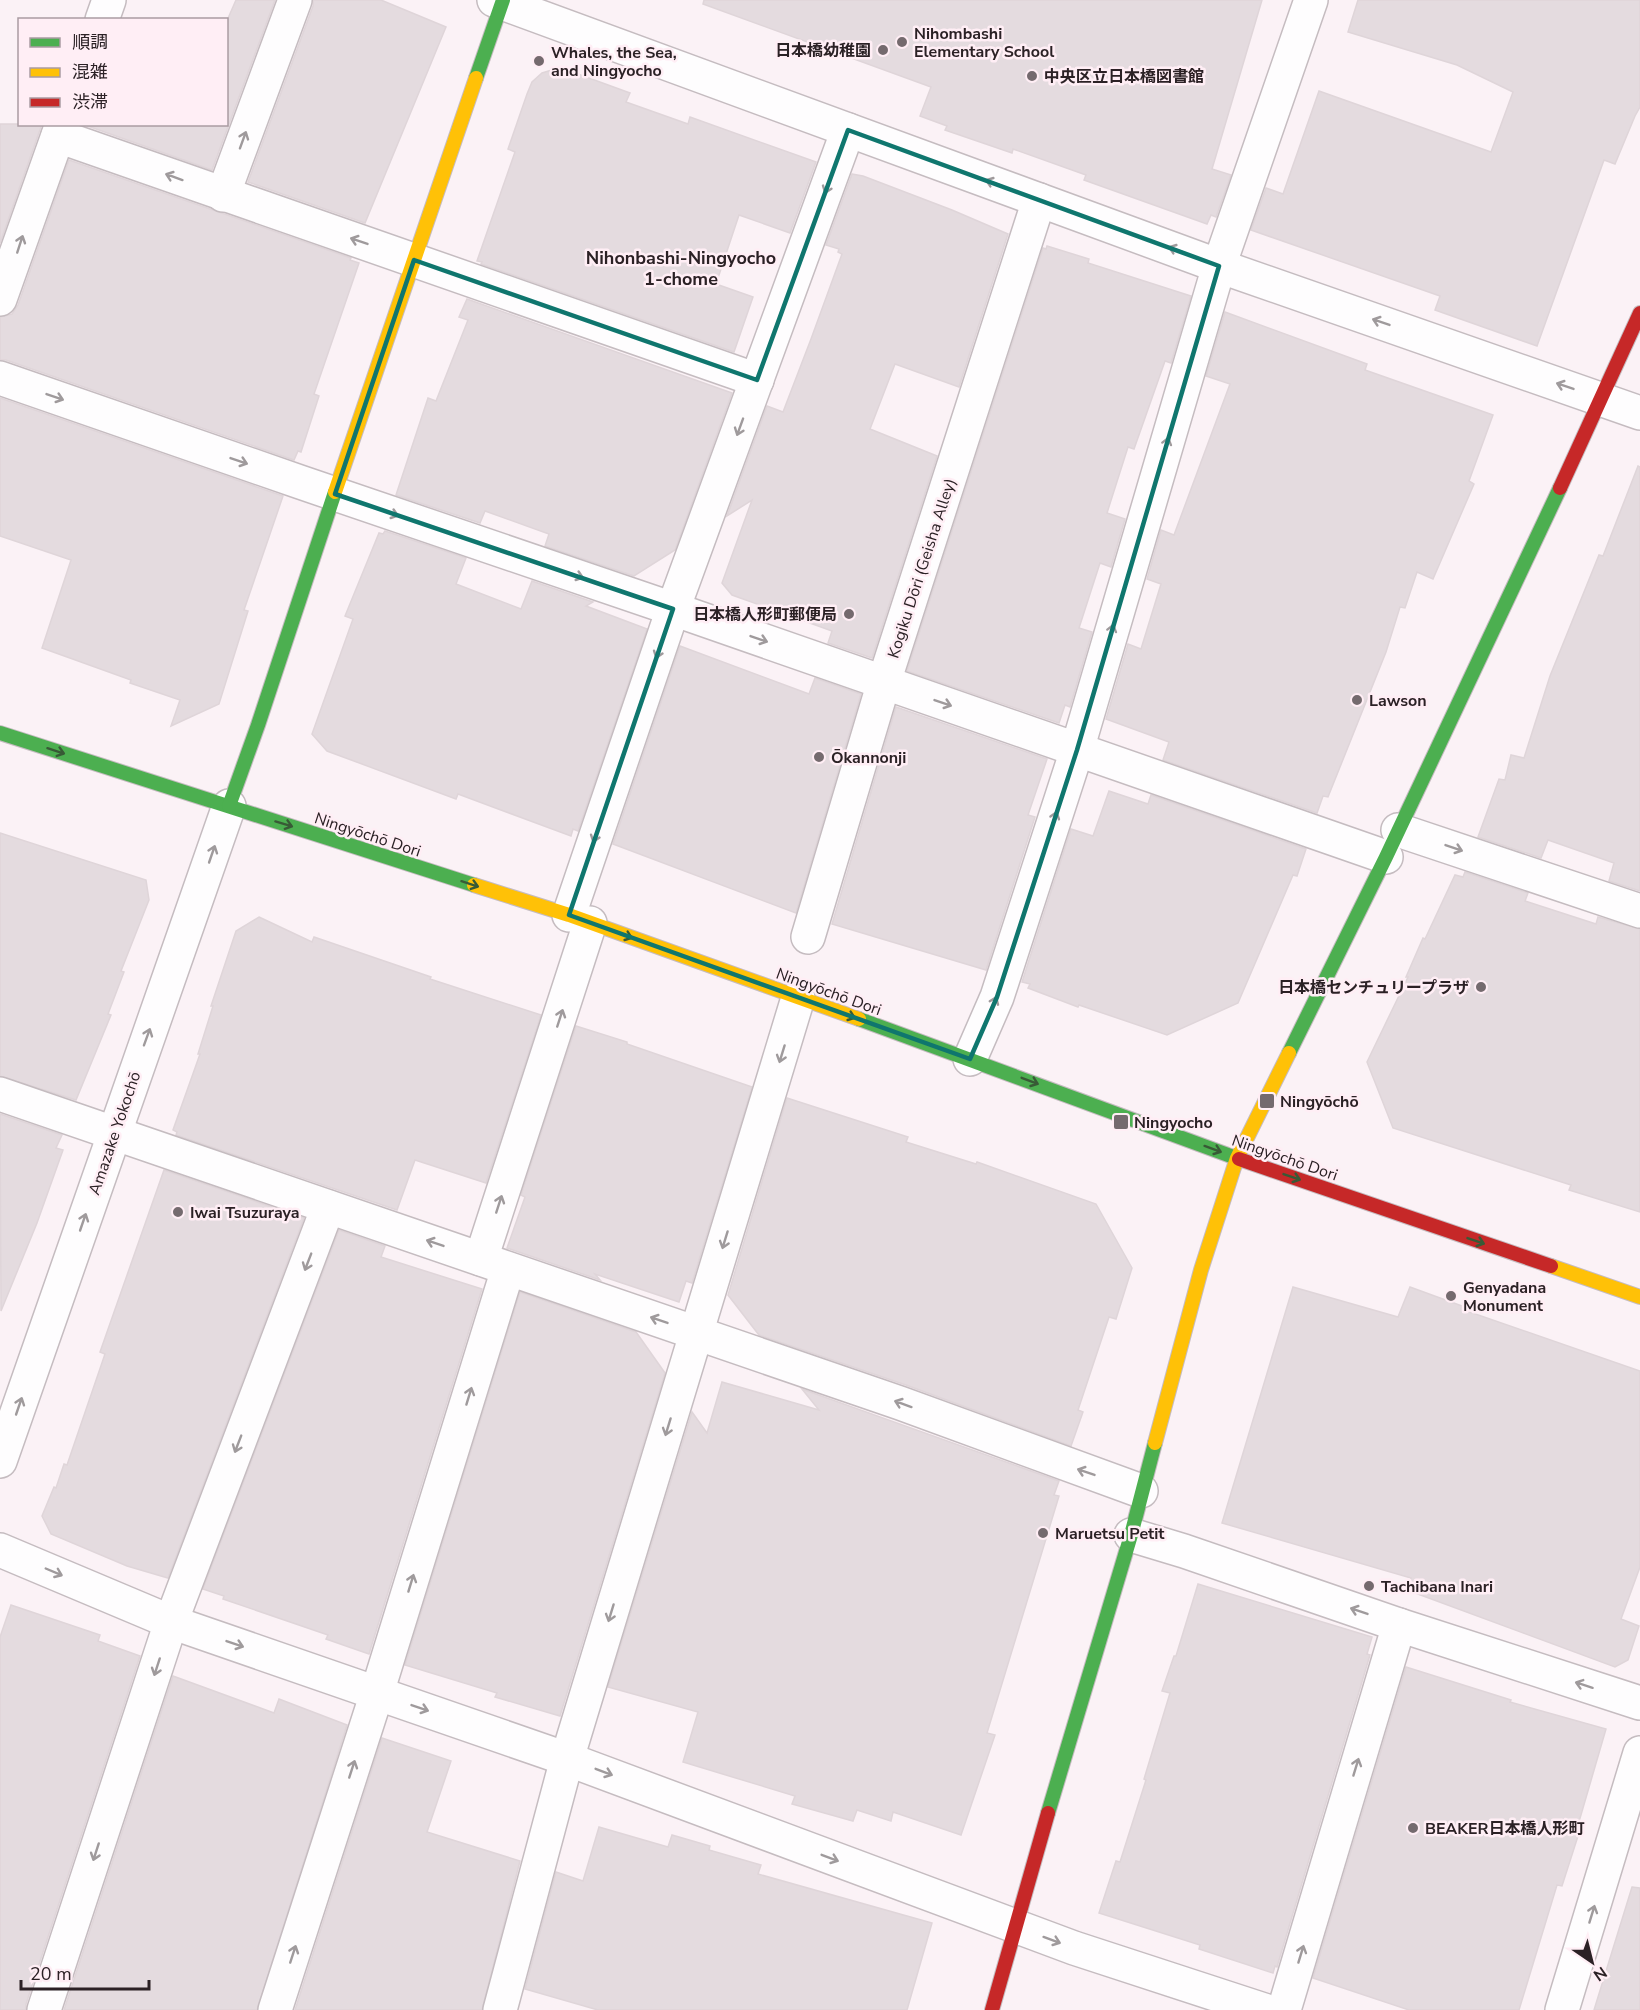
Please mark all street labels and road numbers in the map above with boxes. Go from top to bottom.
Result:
street label: Kogiku Dōri (Geisha Alley) [882,475,961,661]
street label: Ningyōchō Dori [312,807,424,863]
street label: Ningyōchō Dori [773,963,884,1021]
street label: Amazake Yokochō [83,1069,146,1198]
street label: Ningyōchō Dori [1229,1130,1341,1186]

